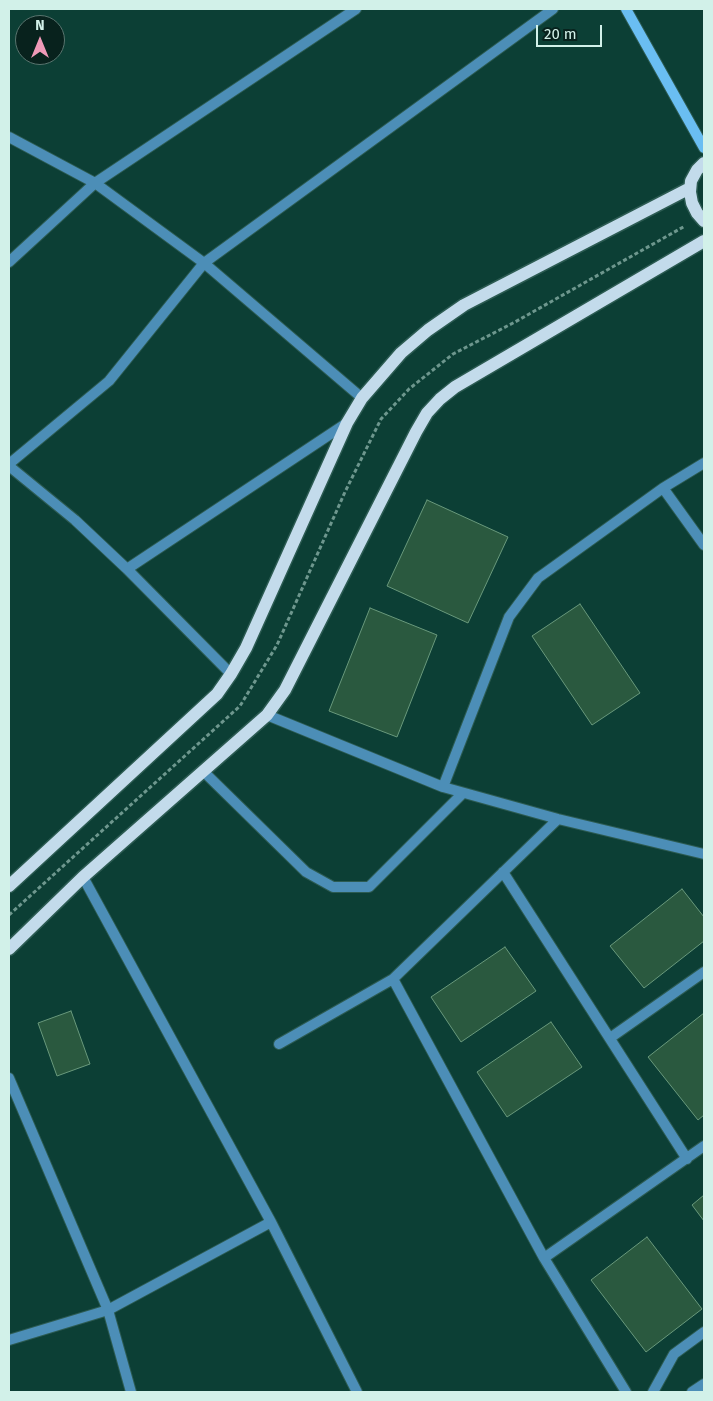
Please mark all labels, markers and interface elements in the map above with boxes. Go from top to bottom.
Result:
north arrow [15,15,65,65]
scale bar [538,15,604,47]
text: N [35,17,45,34]
text: 20 m [544,25,577,43]

